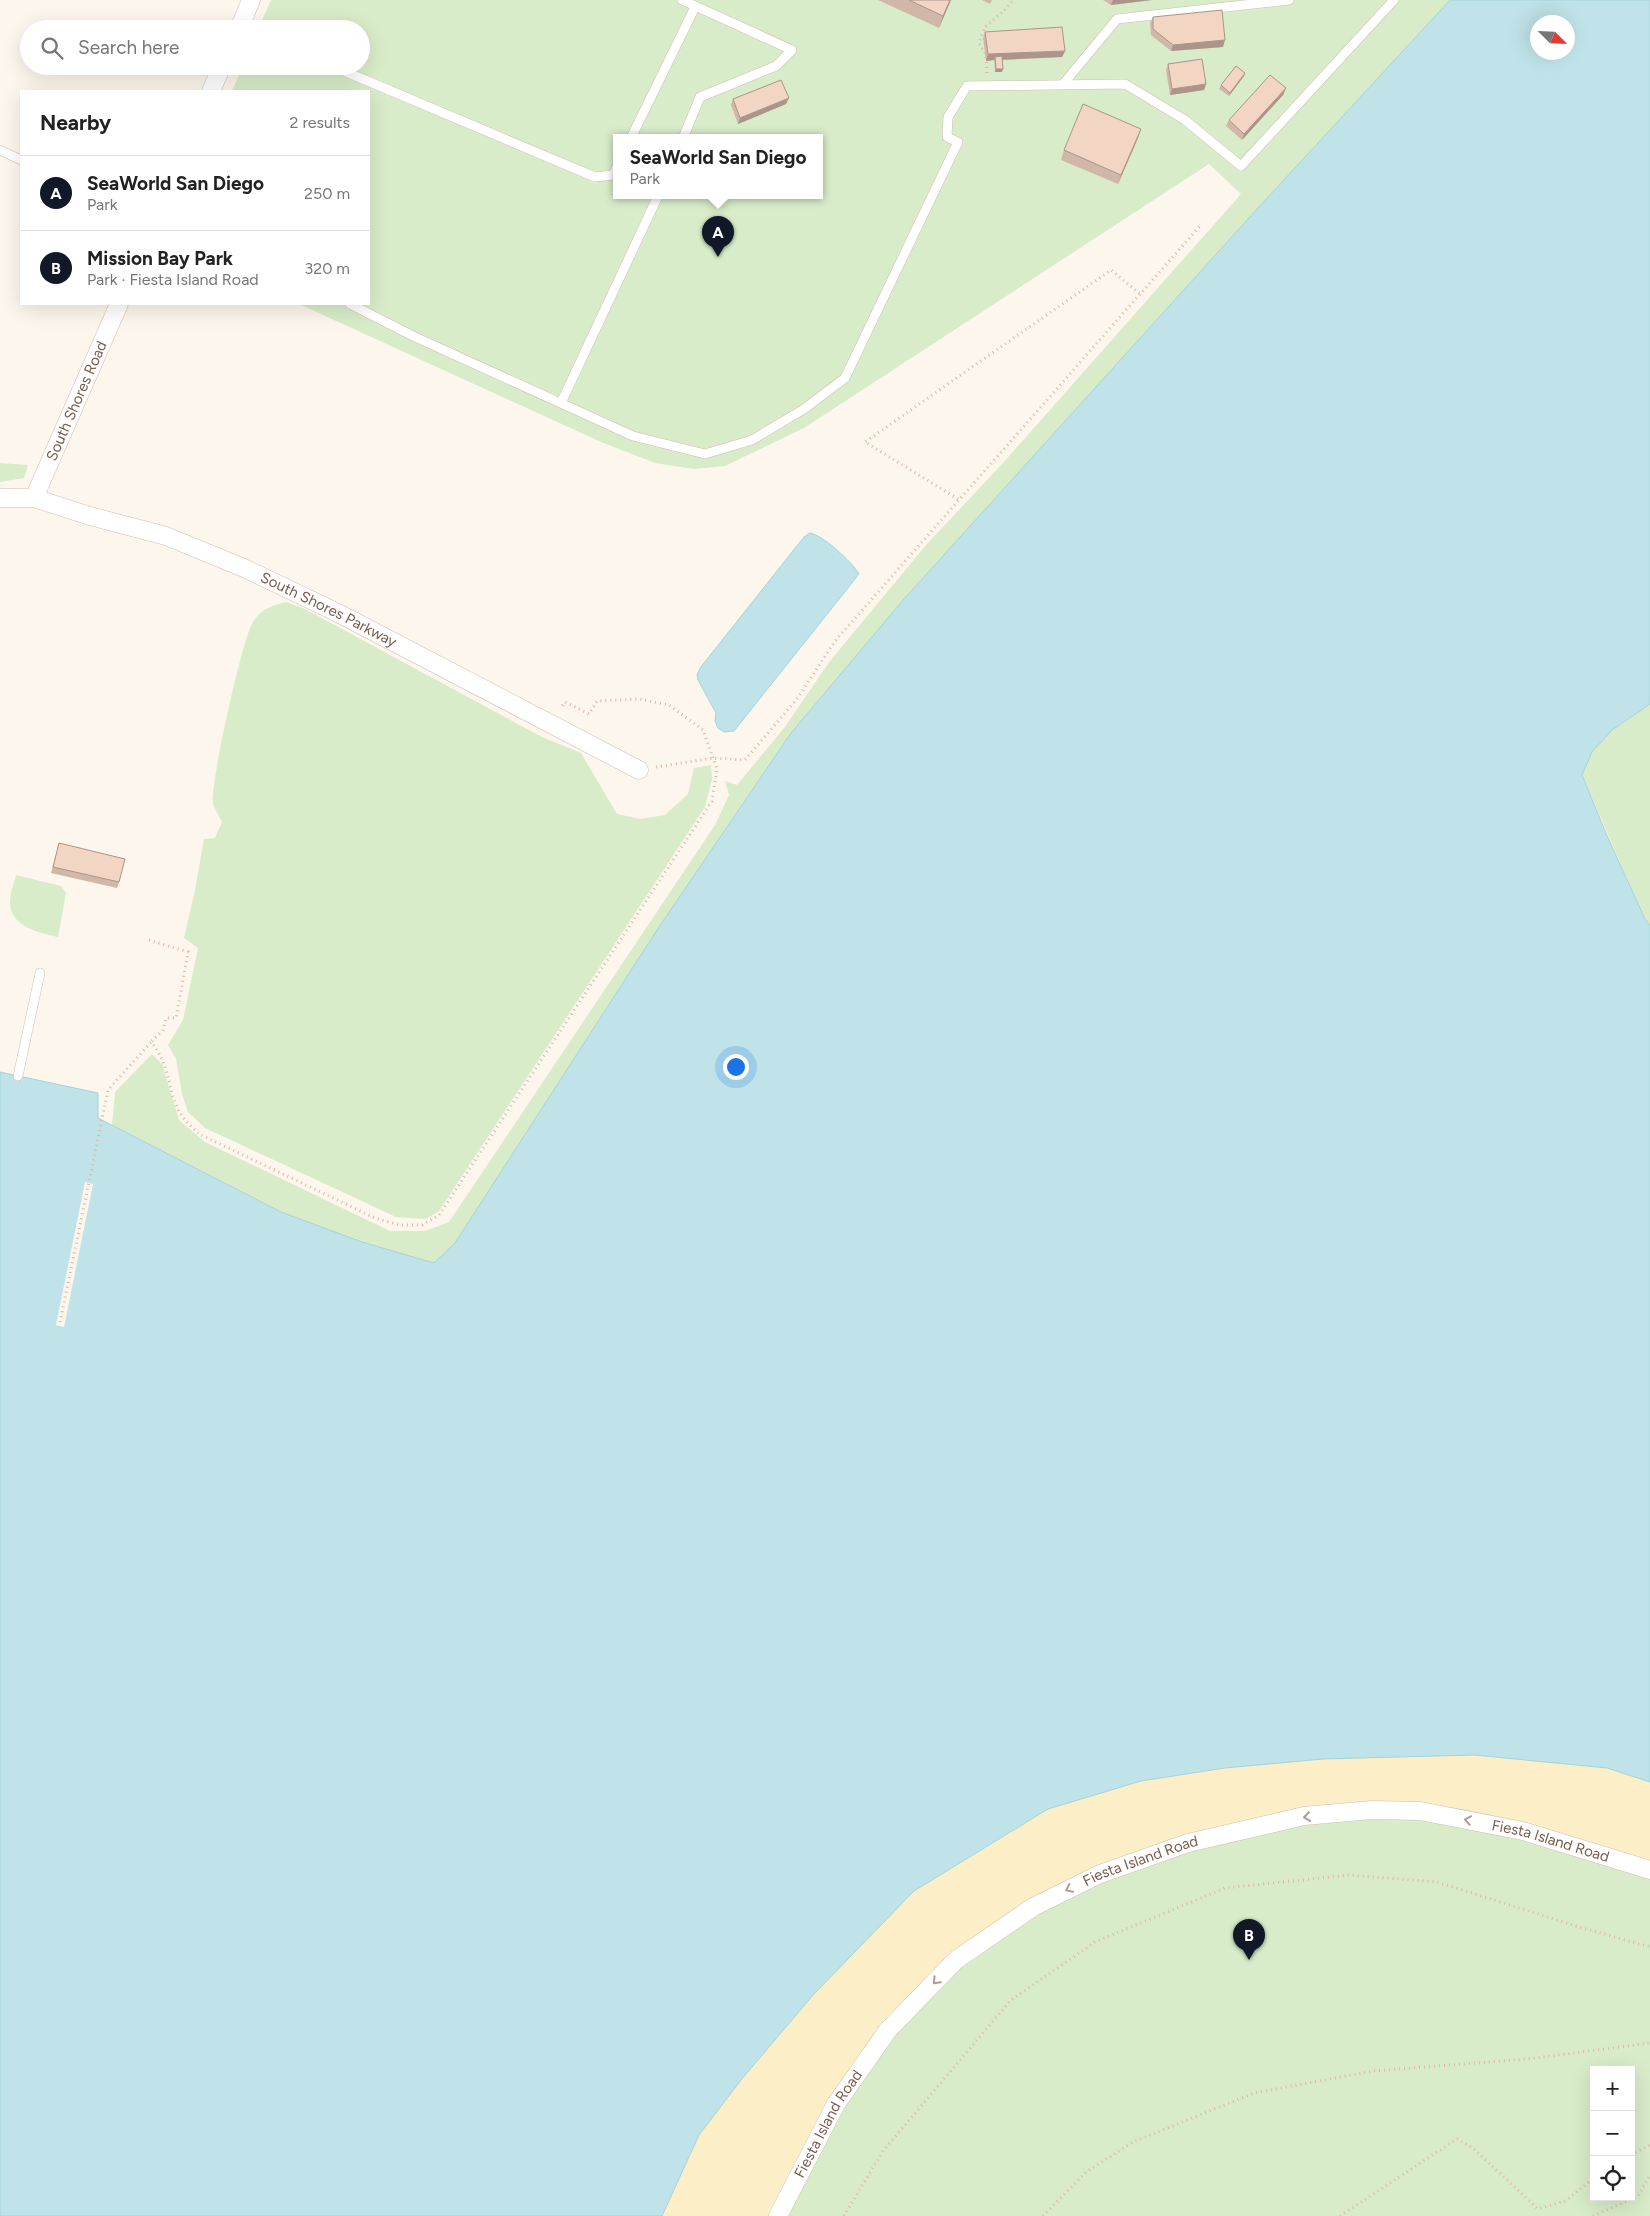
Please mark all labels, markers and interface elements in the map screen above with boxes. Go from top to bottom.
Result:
north arrow [1530,15,1575,60]
search box [20,20,370,75]
icon: search [38,34,66,62]
text: Search here [78,36,180,59]
text: Nearby [40,110,111,135]
text: 2 results [290,113,350,132]
popup [613,134,823,199]
text: SeaWorld San Diego [629,146,807,169]
text: Park [629,169,660,188]
text: SeaWorld San Diego [87,172,264,195]
text: A [50,184,62,203]
text: 250 m [304,184,350,203]
text: Park [87,195,117,214]
pin: A [702,216,734,257]
text: Mission Bay Park [87,247,233,270]
text: B [51,259,61,278]
text: 320 m [305,259,350,278]
text: Park · Fiesta Island Road [87,270,259,289]
street label: South Shores Road [42,338,111,464]
street label: South Shores Parkway [258,568,400,651]
your location [723,1054,749,1080]
one-way arrow [1303,1811,1311,1821]
one-way arrow [1464,1816,1473,1826]
street label: Fiesta Island Road [1490,1816,1611,1866]
street label: Fiesta Island Road [1080,1832,1200,1890]
one-way arrow [1065,1883,1074,1893]
pin: B [1233,1919,1265,1960]
one-way arrow [933,1975,942,1984]
street label: Fiesta Island Road [790,2066,866,2181]
map controls [1590,2066,1635,2201]
button: + [1590,2066,1635,2111]
button: − [1590,2111,1635,2156]
button: locate [1590,2156,1635,2201]

